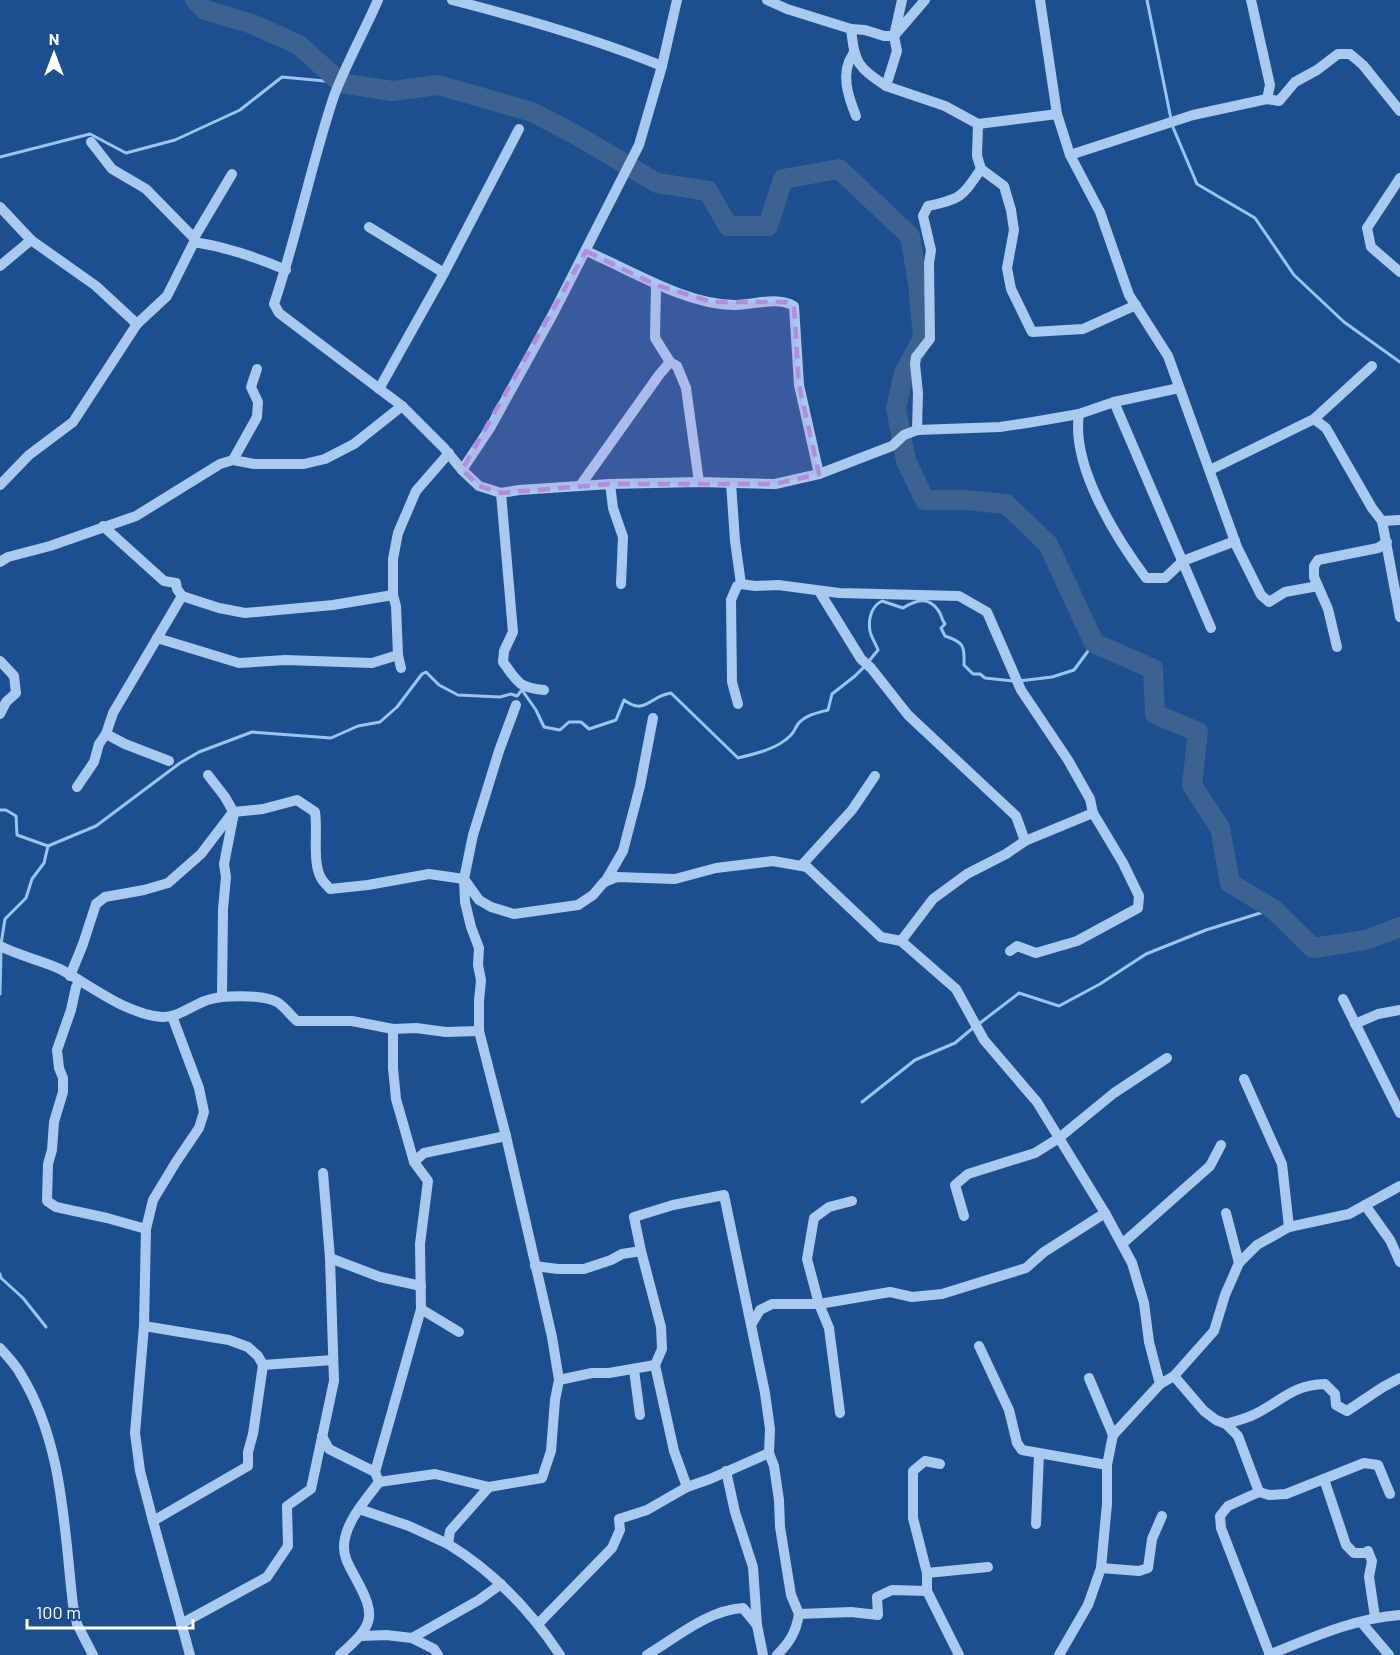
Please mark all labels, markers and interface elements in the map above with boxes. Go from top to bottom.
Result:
north arrow [24,24,84,84]
text: N [49,29,59,48]
scale bar [27,1592,194,1630]
text: 100 m [36,1601,81,1623]

